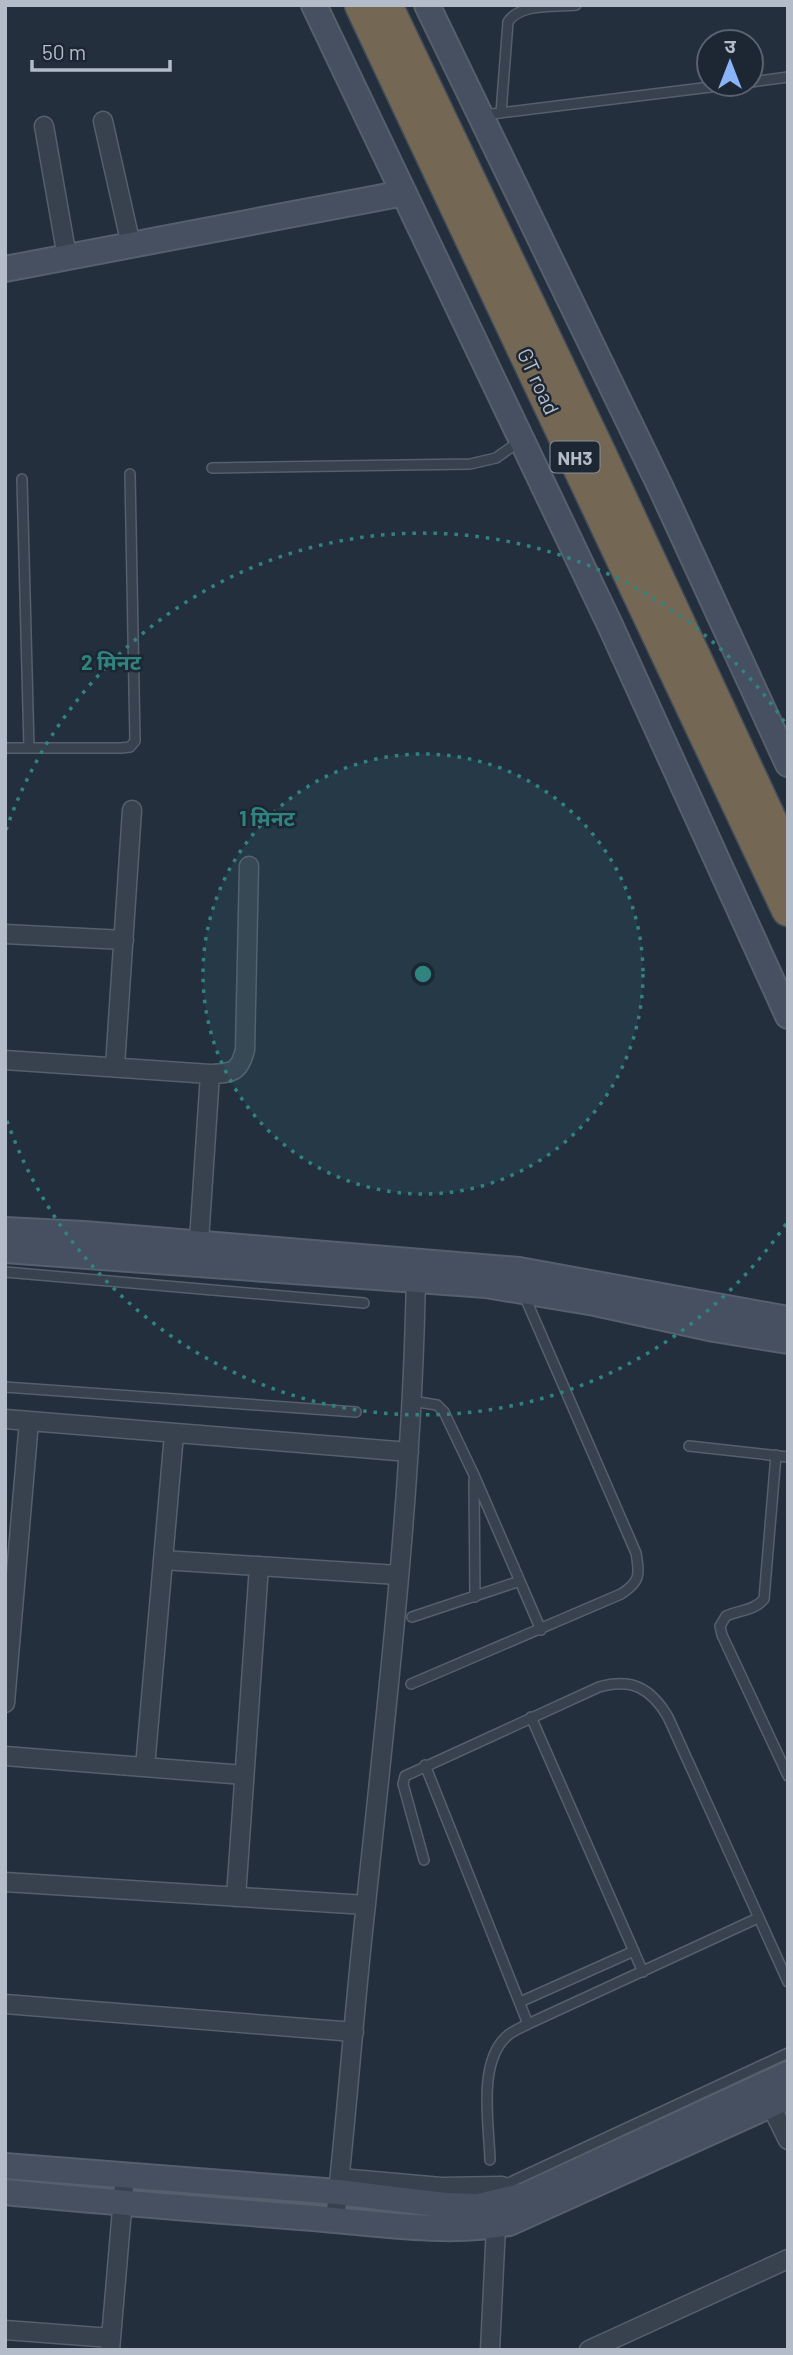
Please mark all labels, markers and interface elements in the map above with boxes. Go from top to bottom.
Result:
scale bar [32,28,170,72]
north arrow [695,28,765,98]
text: उ [724,34,736,57]
text: 50 m [42,39,86,64]
street label: GT road [513,344,565,418]
road number: NH3 [550,442,600,472]
text: 2 मिनट [81,649,142,674]
text: 1 मिनट [239,805,296,830]
centre of rings [411,962,435,986]

